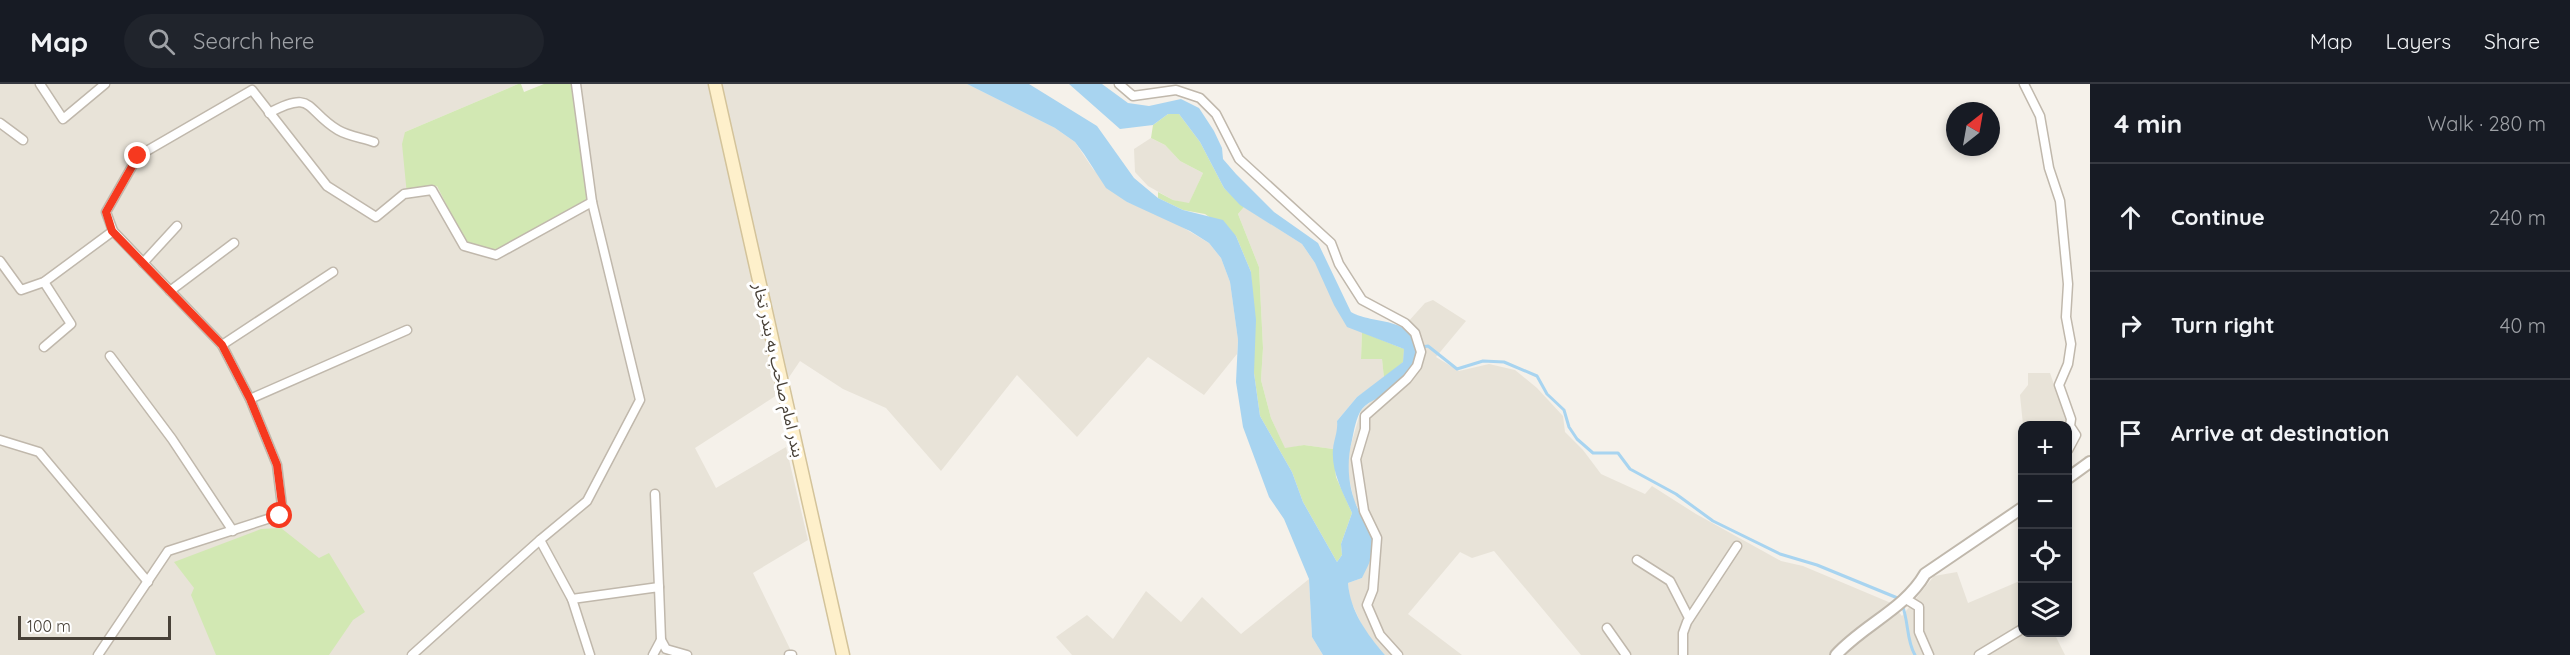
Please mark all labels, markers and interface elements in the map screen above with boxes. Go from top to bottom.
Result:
search box [124,14,544,68]
text: Map [30,24,88,59]
icon: search [145,25,178,58]
text: Search here [193,27,315,55]
text: Map [2310,28,2353,54]
text: Layers [2386,28,2451,54]
text: Share [2484,28,2540,54]
north arrow [1946,102,2000,156]
text: 4 min [2114,107,2182,140]
text: Walk · 280 m [2427,111,2546,136]
route end [124,142,150,168]
icon: ahead [2114,201,2147,234]
text: Continue [2171,203,2265,231]
text: 240 m [2489,205,2546,230]
street label: بندر امام صاحب به بندر تخار [746,280,809,460]
icon: right [2114,309,2147,342]
text: Turn right [2171,311,2275,339]
text: 40 m [2500,313,2546,338]
icon: arrive [2114,417,2147,450]
text: Arrive at destination [2171,419,2389,447]
map controls [2018,421,2072,637]
button: + [2018,421,2072,475]
button: − [2018,475,2072,529]
route start [266,502,292,528]
button: locate [2018,529,2072,583]
button: layers [2018,583,2072,637]
scale bar [18,613,171,640]
text: 100 m [27,616,71,636]

